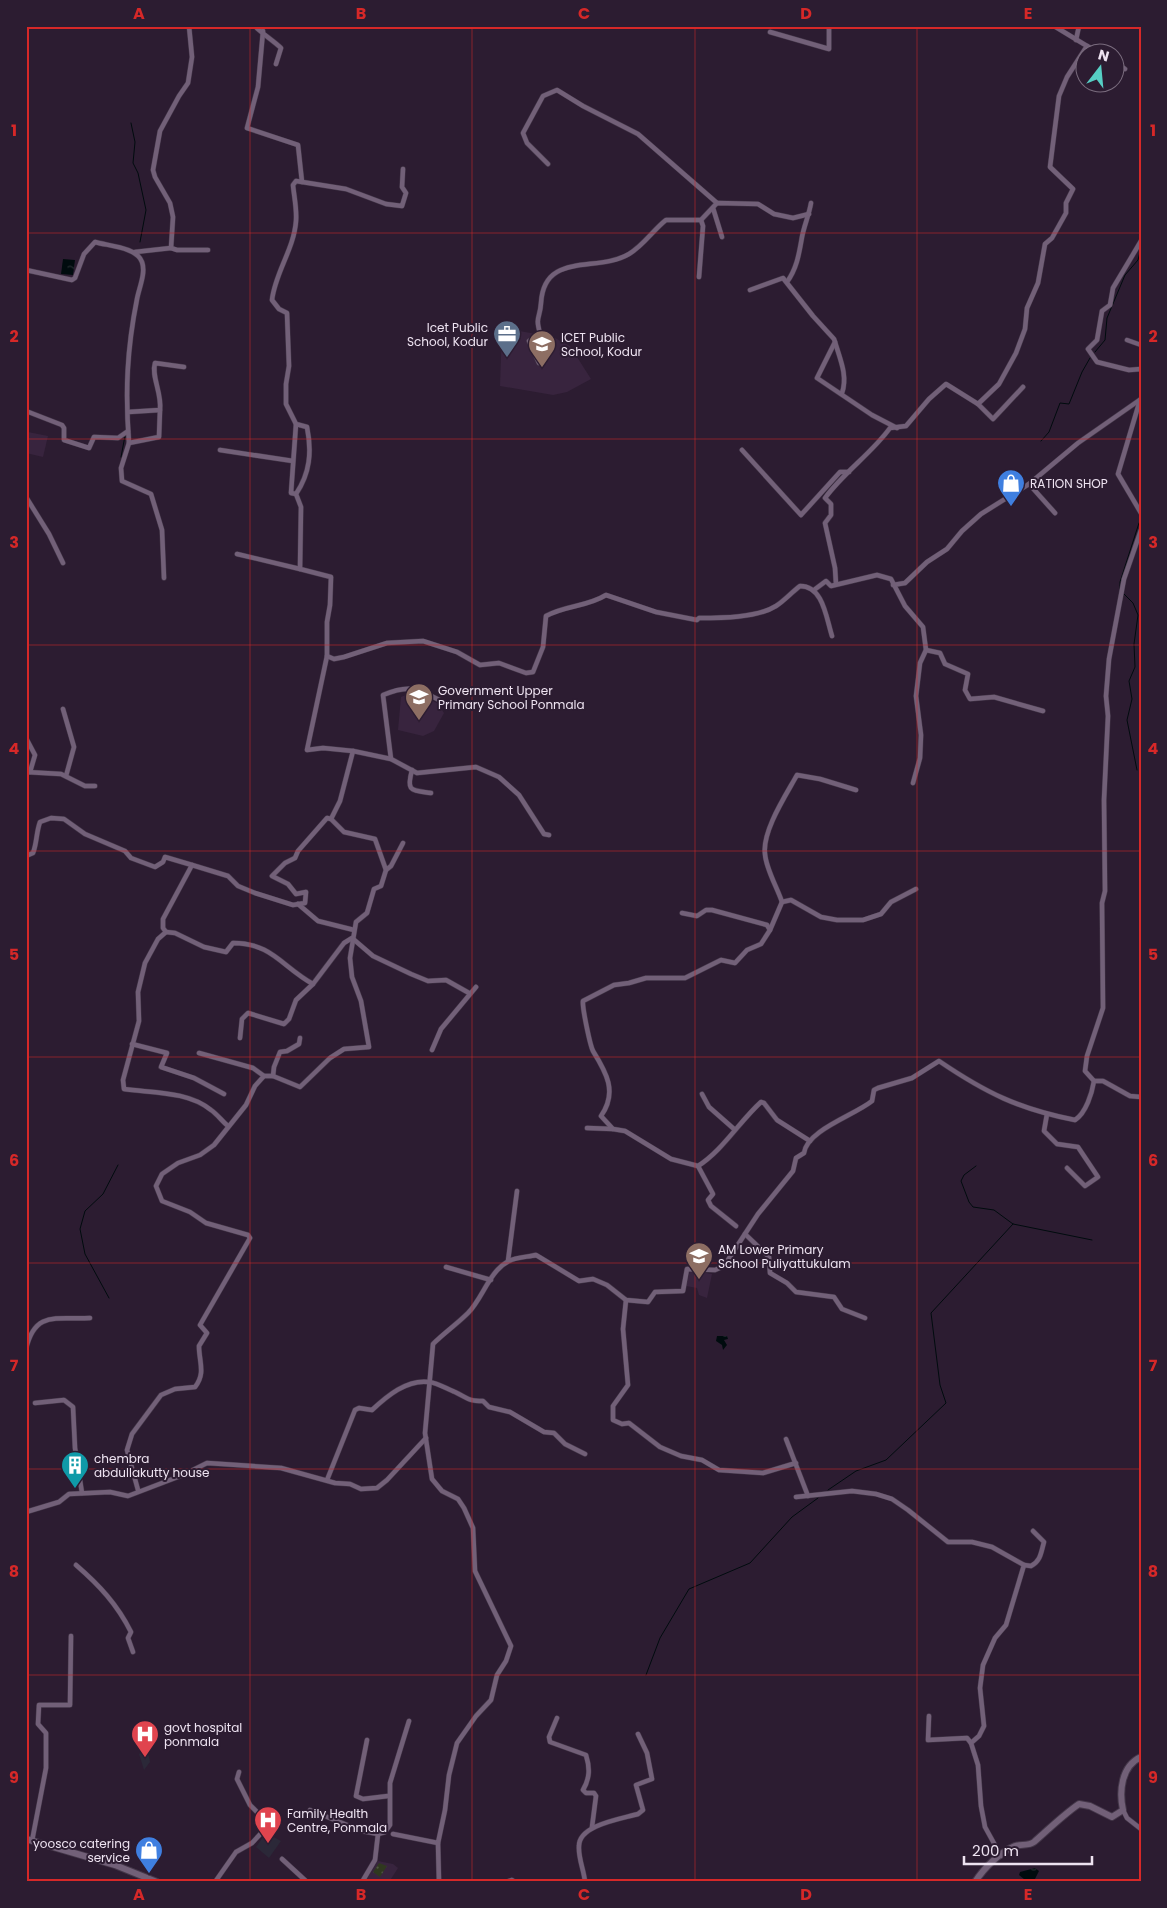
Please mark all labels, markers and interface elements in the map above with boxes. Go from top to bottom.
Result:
text: A [133,2,145,25]
text: B [356,2,366,25]
text: C [578,2,590,25]
text: D [800,2,812,25]
text: E [1024,2,1032,25]
north arrow [1074,42,1124,92]
text: N [1096,44,1111,67]
text: 1 [11,119,17,142]
text: 1 [1150,119,1156,142]
place label: Icet Public School, Kodur [407,319,489,350]
office icon: Icet Public School, Kodur [492,319,522,358]
text: 2 [9,325,19,348]
text: 2 [1148,325,1158,348]
school or university icon: ICET Public School, Kodur [527,329,557,368]
place label: ICET Public School, Kodur [561,329,643,360]
shop icon: RATION SHOP [996,468,1026,507]
place label: RATION SHOP [1030,475,1108,492]
text: 3 [9,531,19,554]
text: 3 [1148,531,1158,554]
school or university icon: Government Upper Primary School Ponmala [404,682,434,721]
place label: Government Upper Primary School Ponmala [438,682,585,713]
text: 4 [9,737,20,760]
text: 4 [1148,737,1159,760]
text: 5 [9,943,19,966]
text: 5 [1148,943,1158,966]
text: 6 [9,1149,19,1172]
text: 6 [1148,1149,1158,1172]
school or university icon: AM Lower Primary School Puliyattukulam [684,1241,714,1280]
place label: AM Lower Primary School Puliyattukulam [718,1241,851,1272]
text: 7 [10,1354,19,1377]
text: 7 [1149,1354,1158,1377]
building icon: chembra abdullakutty house [60,1450,90,1489]
place label: chembra abdullakutty house [94,1450,209,1481]
text: 8 [9,1560,19,1583]
text: 8 [1148,1560,1158,1583]
hospital icon: govt hospital ponmala [130,1719,160,1758]
place label: govt hospital ponmala [164,1719,242,1750]
text: 9 [9,1766,19,1789]
text: 9 [1148,1766,1158,1789]
hospital icon: Family Health Centre, Ponmala [253,1805,283,1844]
place label: Family Health Centre, Ponmala [287,1805,387,1836]
scale bar [964,1833,1092,1865]
place label: yoosco catering service [33,1835,130,1866]
shop icon: yoosco catering service [134,1835,164,1874]
text: 200 m [972,1840,1019,1861]
text: A [133,1883,145,1906]
text: B [356,1883,366,1906]
text: C [578,1883,590,1906]
text: D [800,1883,812,1906]
text: E [1024,1883,1032,1906]

